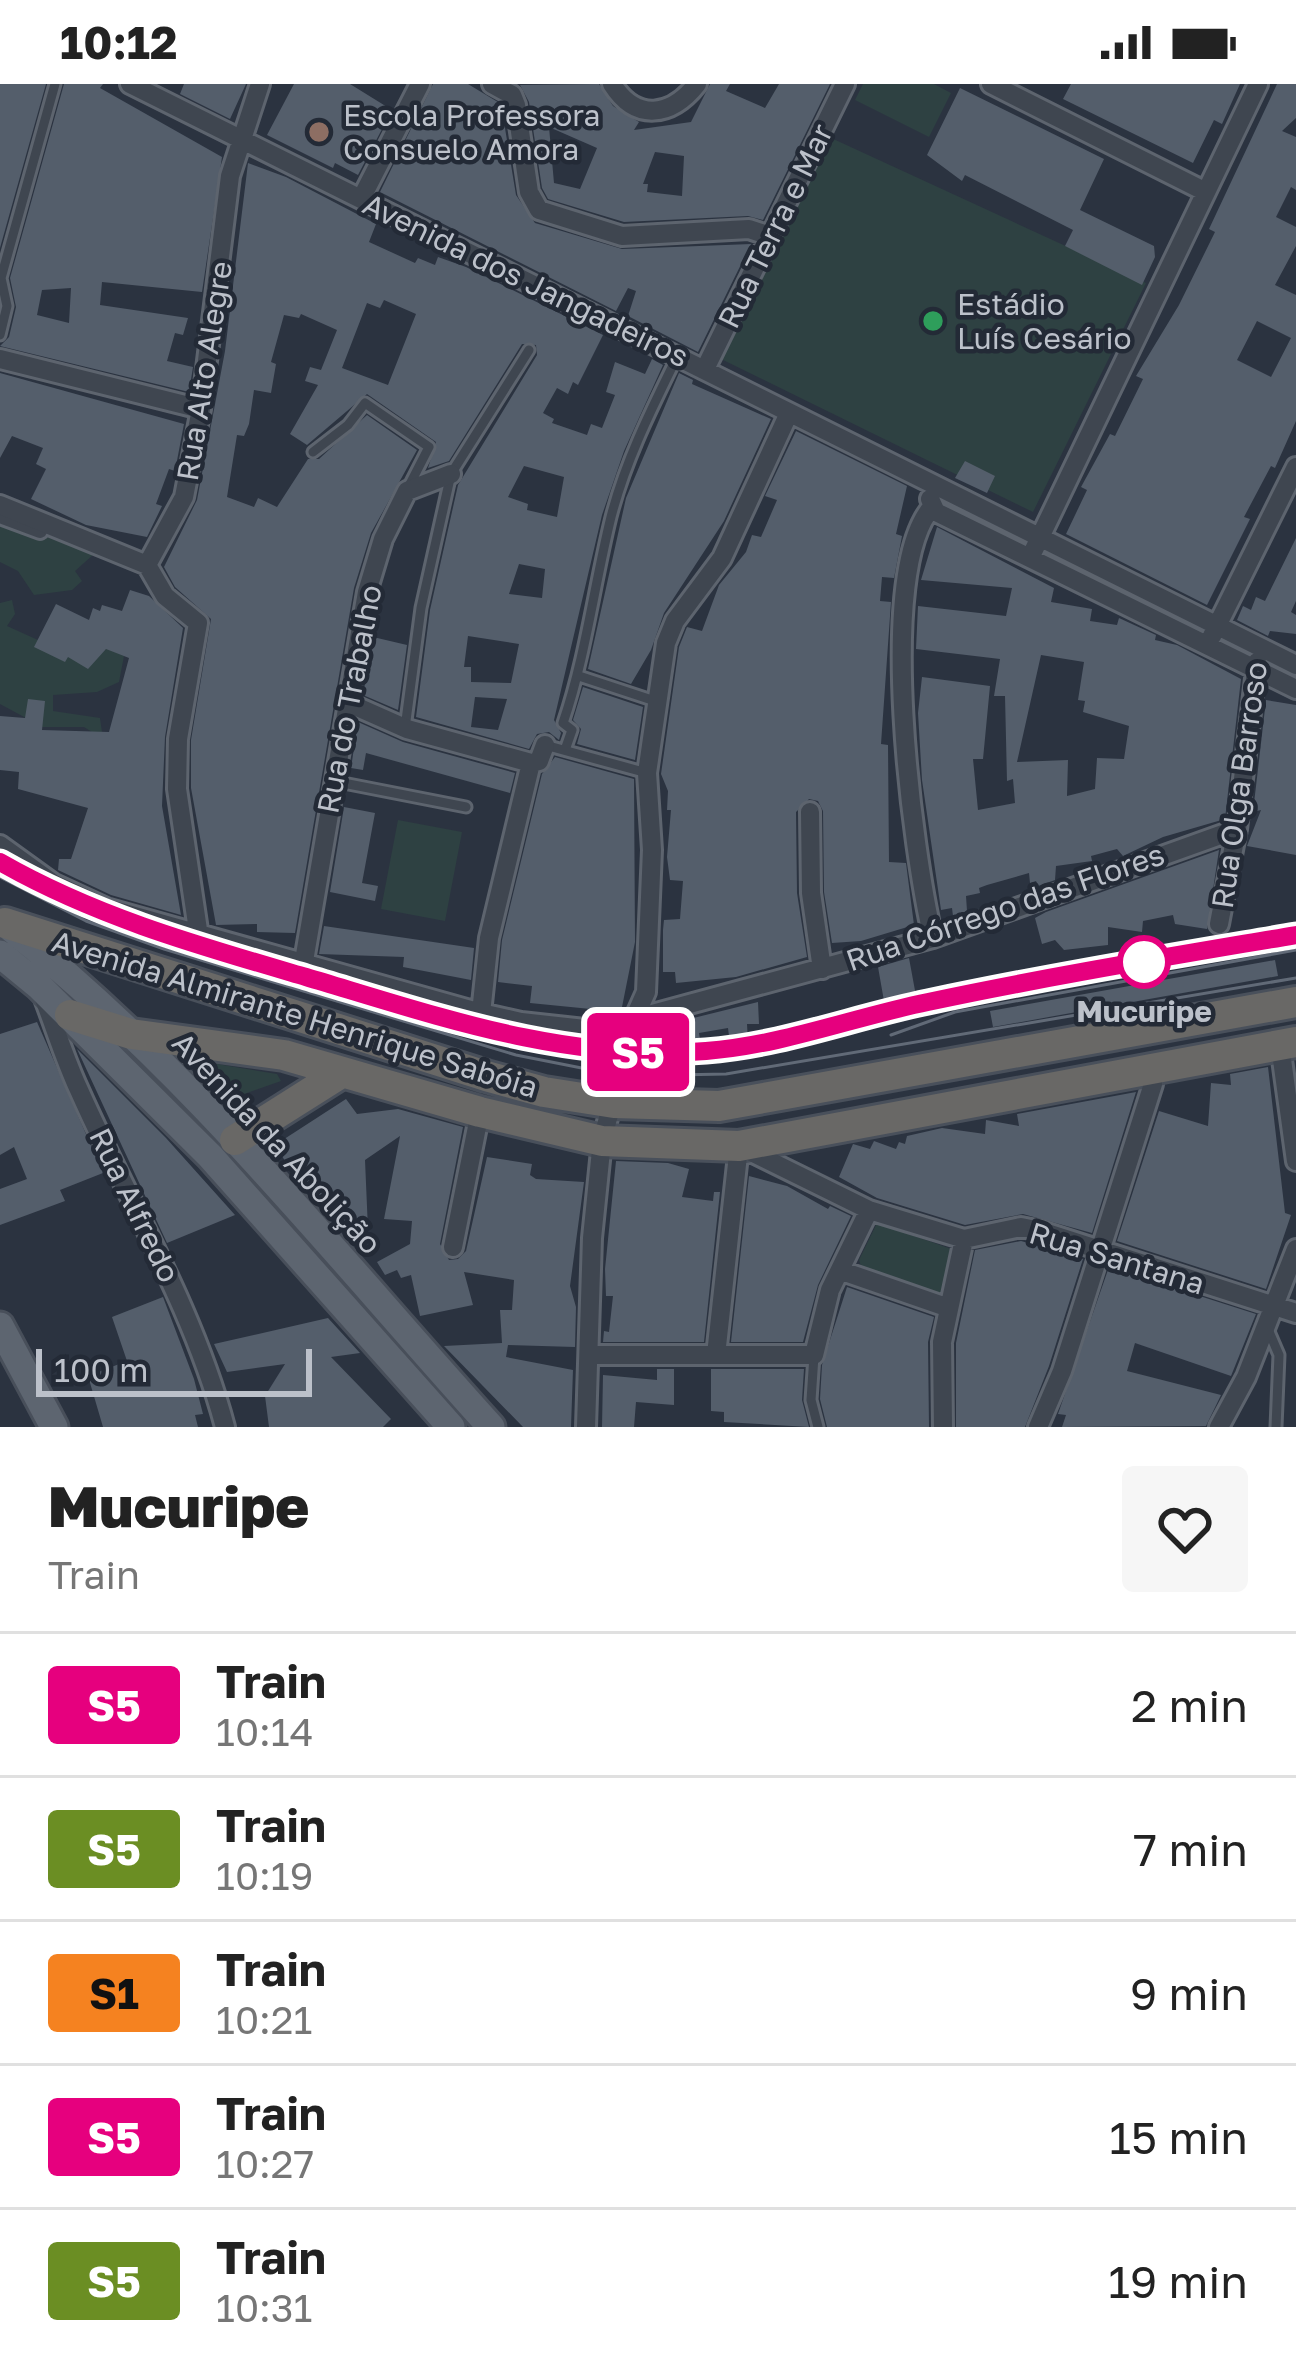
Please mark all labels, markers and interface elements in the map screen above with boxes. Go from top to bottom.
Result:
text: 10:12 [60,15,177,69]
place label: Escola Professora Consuelo Amora [343,97,601,167]
street label: Rua Terra e Mar [710,118,840,334]
marker: Escola Professora Consuelo Amora [306,119,332,145]
street label: Avenida dos Jangadeiros [357,185,695,375]
street label: Rua Alto Alegre [169,259,239,483]
place label: Estádio Luís Cesário [957,286,1131,356]
marker: Estádio Luís Cesário [920,308,946,334]
street label: Rua do Trabalho [309,582,389,816]
street label: Rua Olga Barroso [1204,659,1274,911]
street label: Rua Córrego das Flores [841,836,1169,978]
street label: Avenida Almirante Henrique Sabóia [48,923,542,1105]
marker: Mucuripe [1119,937,1169,987]
place label: Mucuripe [1076,993,1212,1029]
line badge: S5 [584,1013,692,1091]
street label: Avenida da Abolição [165,1025,389,1261]
text: S5 [611,1027,665,1077]
street label: Rua Alfredo [82,1122,188,1288]
street label: Rua Santana [1025,1214,1209,1302]
scale bar [36,1343,312,1396]
text: 100 m [54,1350,148,1389]
button: heart [1122,1466,1248,1592]
text: Mucuripe [48,1471,309,1540]
text: Train [48,1551,140,1598]
text: Train [216,1654,326,1708]
text: 2 min [1131,1678,1248,1732]
text: S5 [87,1680,141,1730]
text: 10:14 [216,1708,314,1755]
text: Train [216,1798,326,1852]
text: 7 min [1133,1822,1248,1876]
text: S5 [87,1824,141,1874]
text: 10:19 [216,1852,313,1899]
text: Train [216,1942,326,1996]
text: 9 min [1130,1966,1248,2020]
text: S1 [89,1968,139,2018]
text: 10:21 [216,1996,312,2043]
text: Train [216,2086,326,2140]
text: 15 min [1109,2110,1248,2164]
text: S5 [87,2112,141,2162]
text: 10:27 [216,2140,314,2187]
text: Train [216,2230,326,2284]
text: 19 min [1108,2254,1248,2308]
text: S5 [87,2256,141,2306]
text: 10:31 [216,2284,313,2331]

